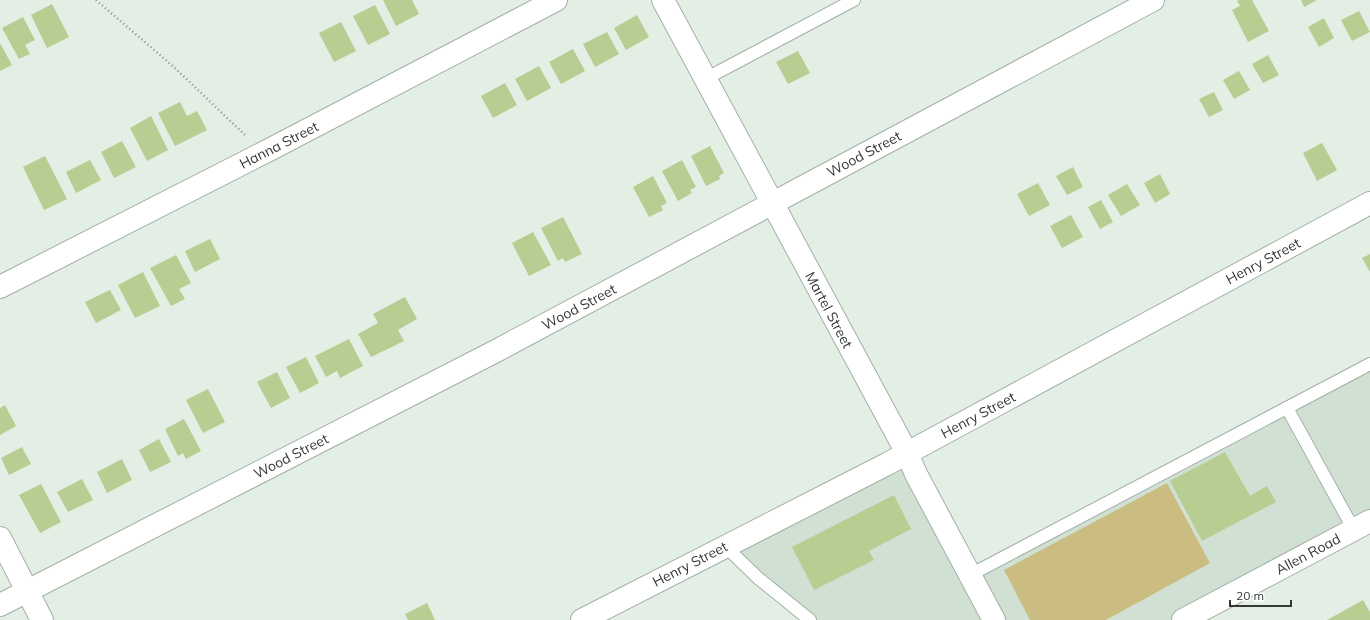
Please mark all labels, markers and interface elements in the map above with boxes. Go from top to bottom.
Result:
street label: Hanna Street [236,117,322,173]
street label: Wood Street [824,127,904,181]
street label: Henry Street [1223,234,1303,288]
street label: Martel Street [801,269,857,351]
street label: Wood Street [539,280,619,334]
street label: Henry Street [938,388,1018,442]
street label: Wood Street [251,429,331,483]
street label: Allen Road [1273,529,1343,579]
street label: Henry Street [649,537,731,591]
scale bar [1230,582,1291,608]
text: 20 m [1236,588,1264,603]

